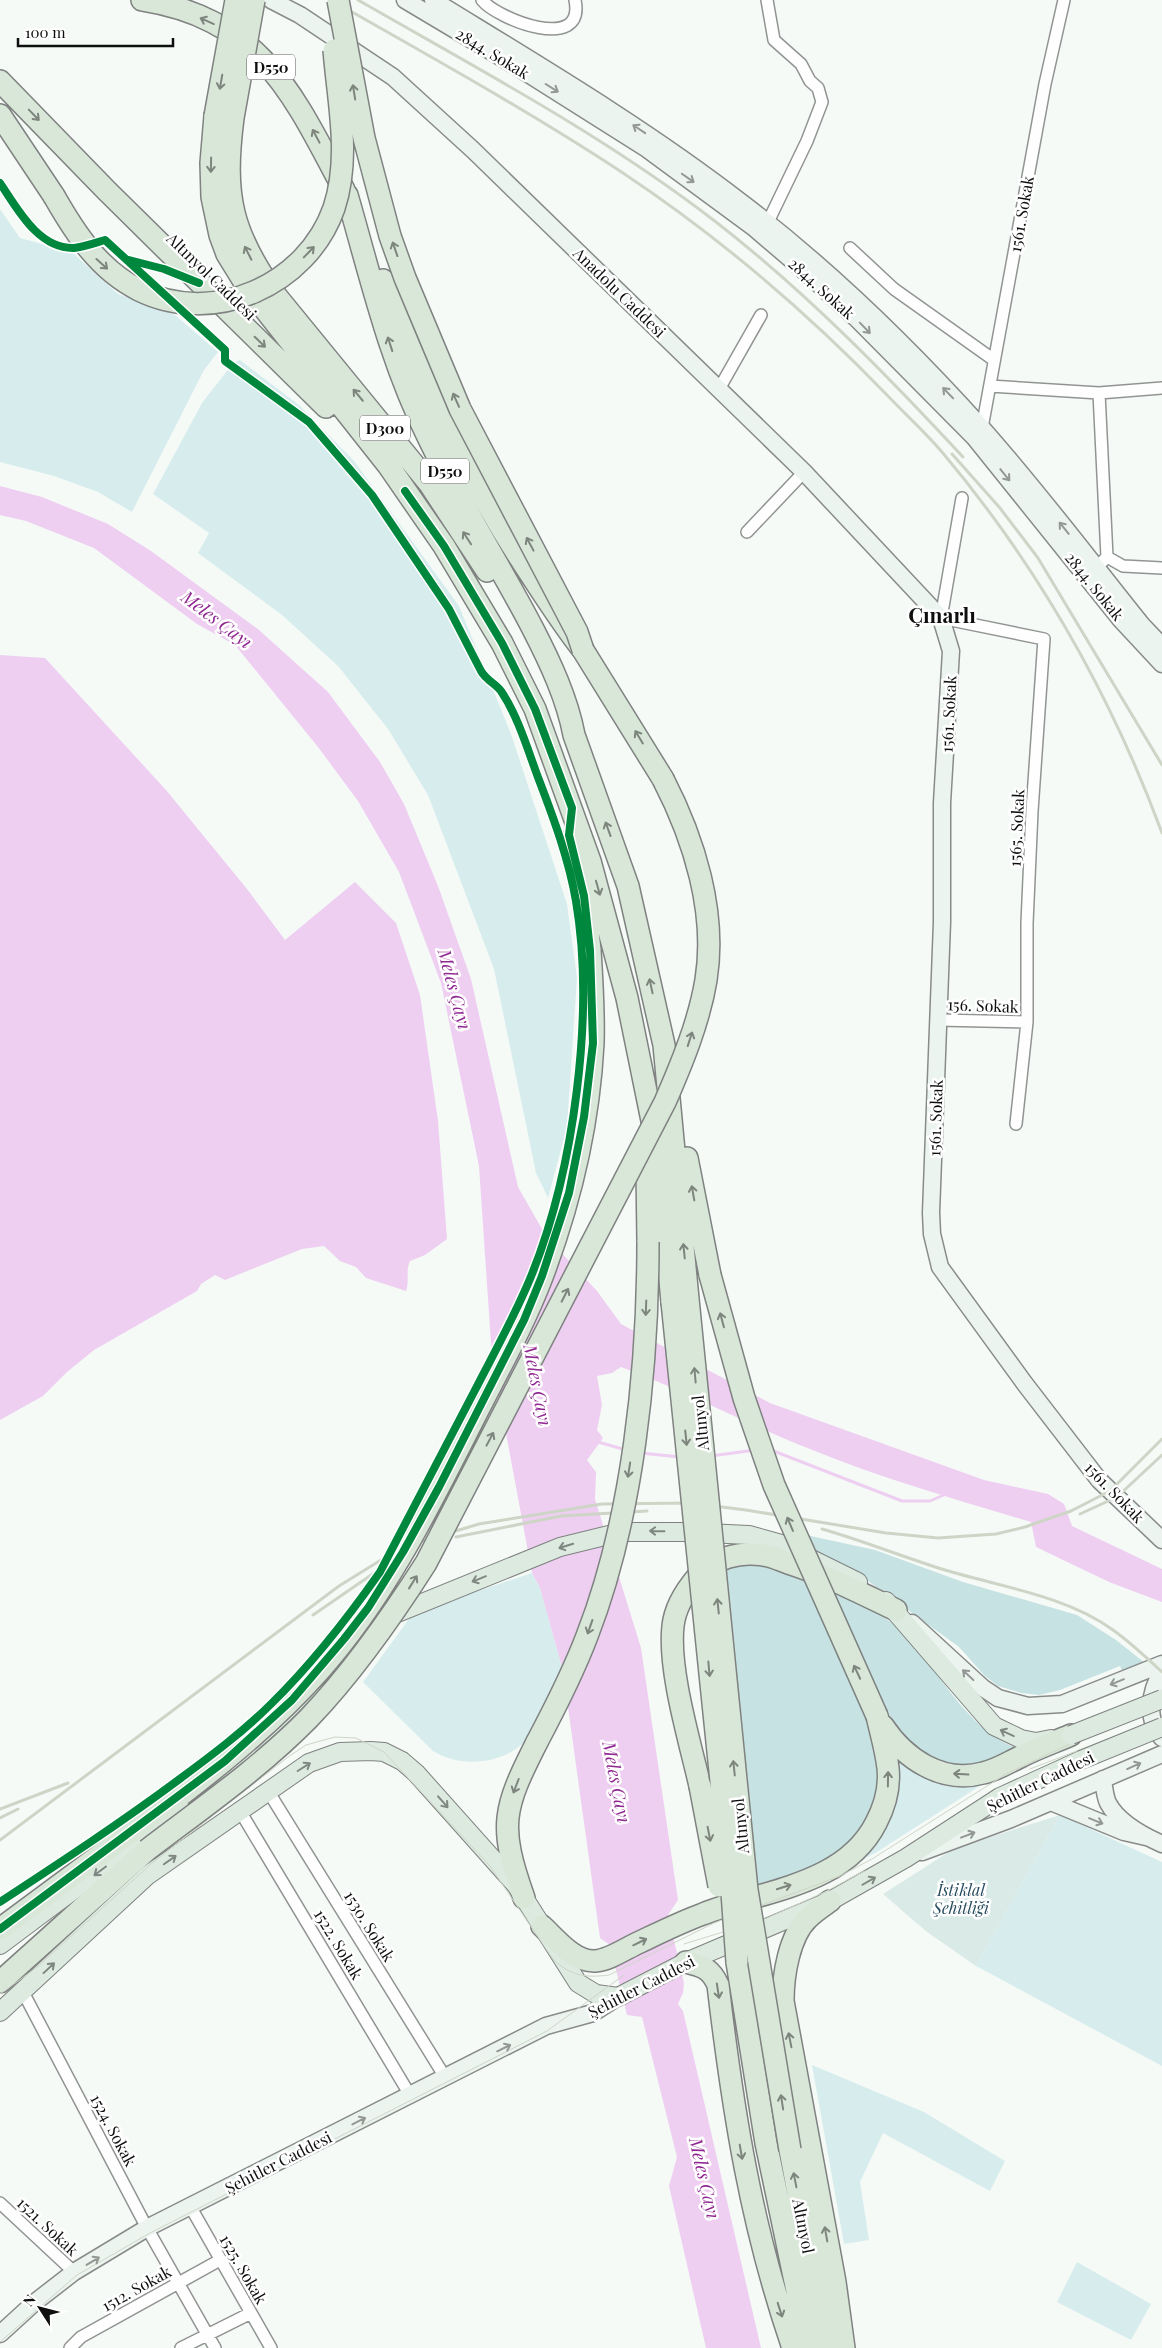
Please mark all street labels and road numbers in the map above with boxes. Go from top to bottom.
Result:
street label: 2844. Sokak [452,23,534,83]
road number: D550 [247,54,295,80]
street label: 1561. Sokak [1004,174,1038,254]
street label: Altınyol Caddesi [162,227,262,324]
street label: Anadolu Caddesi [569,242,671,342]
street label: 2844. Sokak [784,253,860,324]
road number: D300 [360,416,410,440]
road number: D550 [421,458,469,484]
street label: 2844. Sokak [1061,547,1129,625]
street label: 1561. Sokak [935,675,961,753]
street label: 1565. Sokak [1003,788,1029,867]
street label: 156. Sokak [947,993,1019,1017]
street label: 1561. Sokak [923,1079,947,1157]
street label: Altınyol [687,1394,713,1453]
street label: 1561. Sokak [1081,1457,1150,1527]
street label: Şehitler Caddesi [983,1746,1098,1816]
street label: Altınyol [727,1797,753,1856]
street label: 1530. Sokak [340,1887,400,1966]
street label: 1522. Sokak [310,1905,368,1983]
street label: Şehitler Caddesi [584,1950,698,2022]
street label: 1524. Sokak [86,2090,142,2170]
street label: Şehitler Caddesi [221,2126,335,2198]
street label: 1521. Sokak [13,2192,83,2260]
street label: Altınyol [788,2196,820,2256]
street label: 1525. Sokak [216,2230,273,2308]
street label: 1512. Sokak [97,2260,175,2316]

